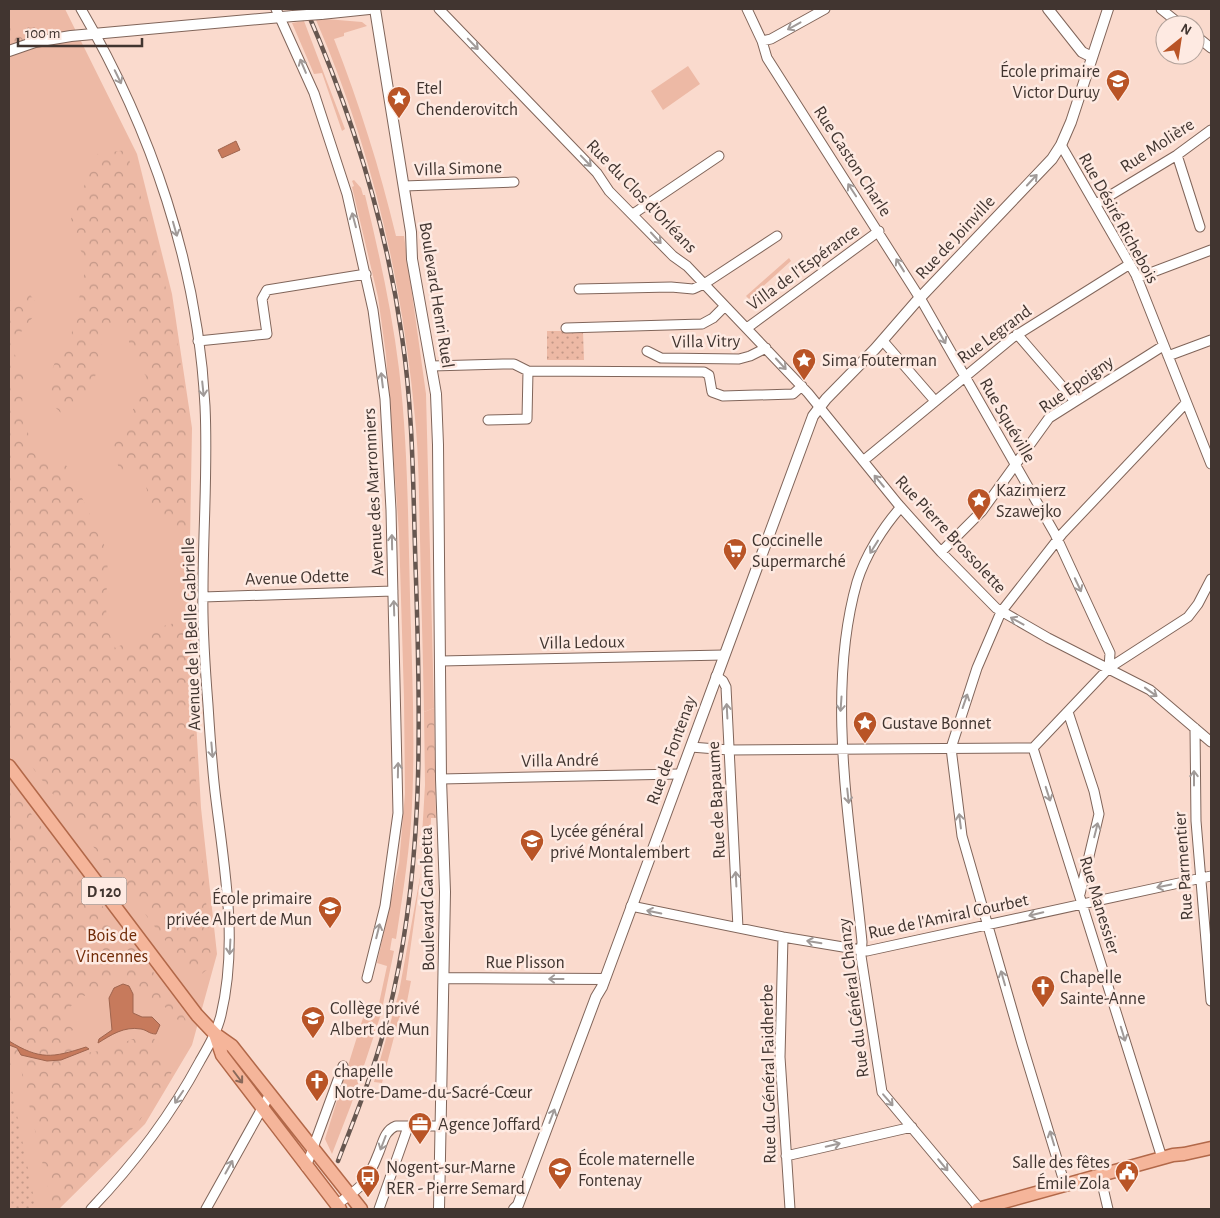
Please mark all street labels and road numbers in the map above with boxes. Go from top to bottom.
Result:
street label: Rue Gaston Charle [810,103,894,220]
street label: Rue Molière [1117,115,1198,176]
street label: Rue du Clos d'Orléans [583,137,700,257]
street label: Rue Désiré Richebois [1075,150,1161,287]
street label: Villa Simone [414,158,502,180]
street label: Rue de Joinville [913,192,999,283]
street label: Boulevard Henri Ruel [416,221,456,370]
street label: Villa de l'Espérance [744,221,863,314]
street label: Rue Legrand [954,302,1035,368]
street label: Villa Vitry [672,332,741,352]
street label: Rue Epoigny [1036,352,1117,417]
street label: Rue Squéville [976,375,1038,466]
street label: Avenue des Marronniers [361,407,387,577]
street label: Rue Pierre Brossolette [891,472,1009,597]
street label: Avenue de la Belle Gabrielle [180,537,204,731]
street label: Avenue Odette [245,567,349,589]
street label: Villa Ledoux [539,633,625,653]
street label: Rue de Fontenay [644,693,700,807]
street label: Rue de Bapaume [705,741,729,859]
street label: Villa André [521,751,599,771]
street label: Rue Parmentier [1171,811,1197,921]
street label: Boulevard Gambetta [418,827,438,971]
street label: Rue Manessier [1076,854,1123,957]
road number: D 120 [82,878,126,904]
street label: Rue de l'Amiral Courbet [866,891,1030,943]
street label: Rue du Général Chanzy [835,917,873,1079]
street label: Rue Plisson [485,954,565,972]
street label: Rue du Général Faidherbe [758,984,780,1164]

